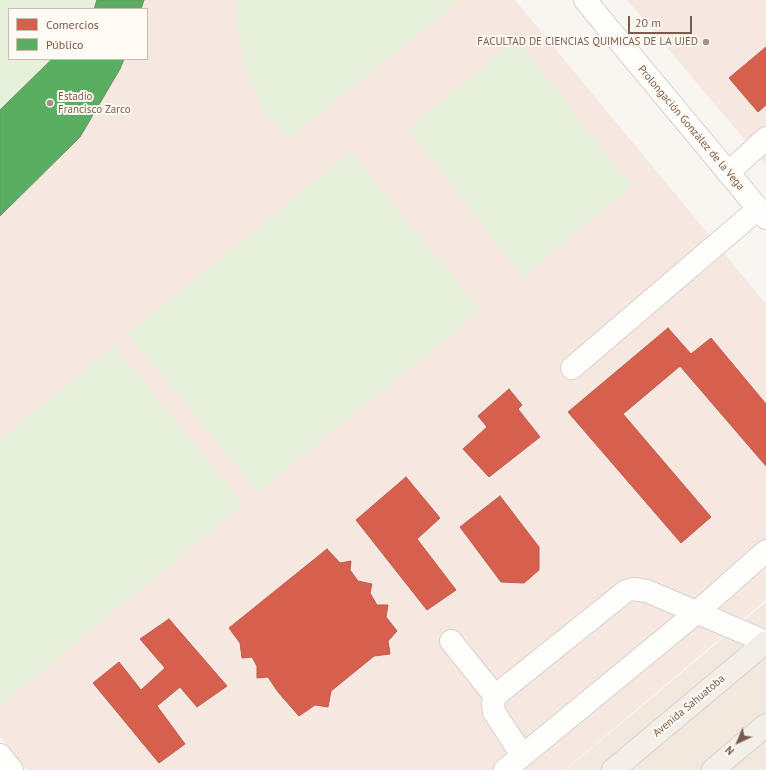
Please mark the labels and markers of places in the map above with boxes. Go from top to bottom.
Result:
place label: FACULTAD DE CIENCIAS QUIMICAS DE LA UJED [477,35,698,49]
marker: FACULTAD DE CIENCIAS QUIMICAS DE LA UJED [701,37,711,47]
place label: Estadio Francisco Zarco [58,90,131,116]
marker: Estadio Francisco Zarco [45,98,55,108]

